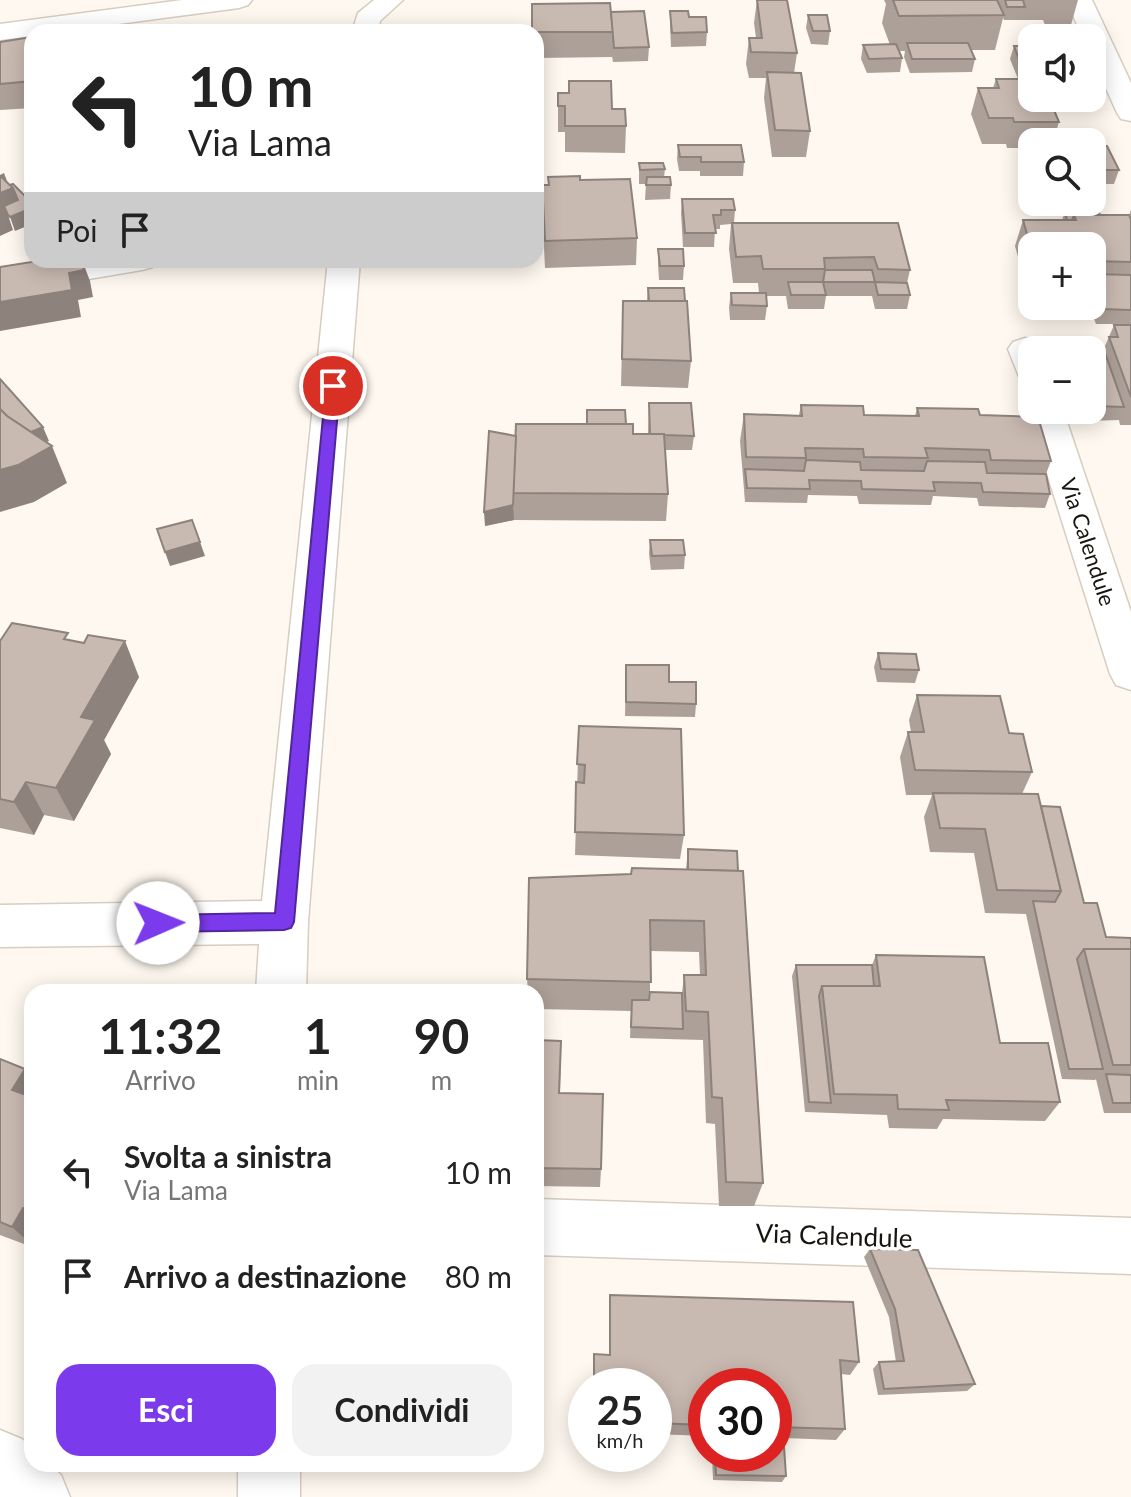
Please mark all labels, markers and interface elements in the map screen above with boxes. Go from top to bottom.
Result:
map controls [1018,24,1106,424]
button: sound [1018,24,1106,112]
text: 10 m [188,52,313,119]
icon: left [56,56,160,160]
text: Via Lama [188,120,332,164]
button: search [1018,128,1106,216]
icon: arrive [113,208,157,252]
text: Poi [56,212,97,248]
button: + [1018,232,1106,320]
button: − [1018,336,1106,424]
pin [299,352,367,420]
icon: arrive [311,364,355,408]
street label: Via Calendule [1055,474,1122,609]
position arrow [116,881,200,965]
text: 11:32 [99,1007,222,1064]
text: 1 [304,1007,332,1064]
text: 90 [414,1007,469,1064]
text: Arrivo [125,1064,196,1096]
text: min [297,1064,339,1096]
text: m [431,1064,452,1096]
text: Svolta a sinistra [124,1138,332,1174]
icon: left [56,1150,100,1194]
text: 10 m [445,1154,512,1190]
text: Via Lama [124,1174,228,1206]
street label: Via Calendule [755,1216,913,1254]
icon: arrive [56,1254,100,1298]
text: Arrivo a destinazione [124,1258,406,1294]
text: 80 m [445,1258,512,1294]
button: Esci [56,1364,276,1456]
button: Condividi [292,1364,512,1456]
speed limit sign: 30 [688,1368,792,1472]
text: 25 [597,1386,643,1434]
text: km/h [597,1428,643,1452]

